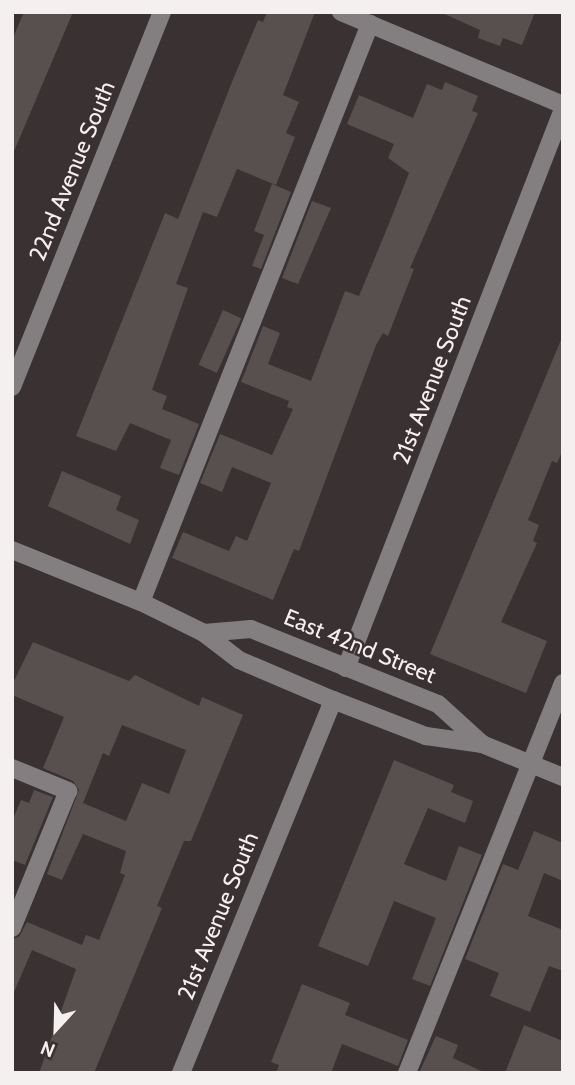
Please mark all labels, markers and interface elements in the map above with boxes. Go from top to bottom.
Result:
street label: 22nd Avenue South [23,77,121,265]
street label: 21st Avenue South [387,292,477,468]
street label: East 42nd Street [280,603,440,689]
street label: 21st Avenue South [172,828,264,1004]
north arrow [21,994,91,1064]
text: N [37,1036,58,1062]

